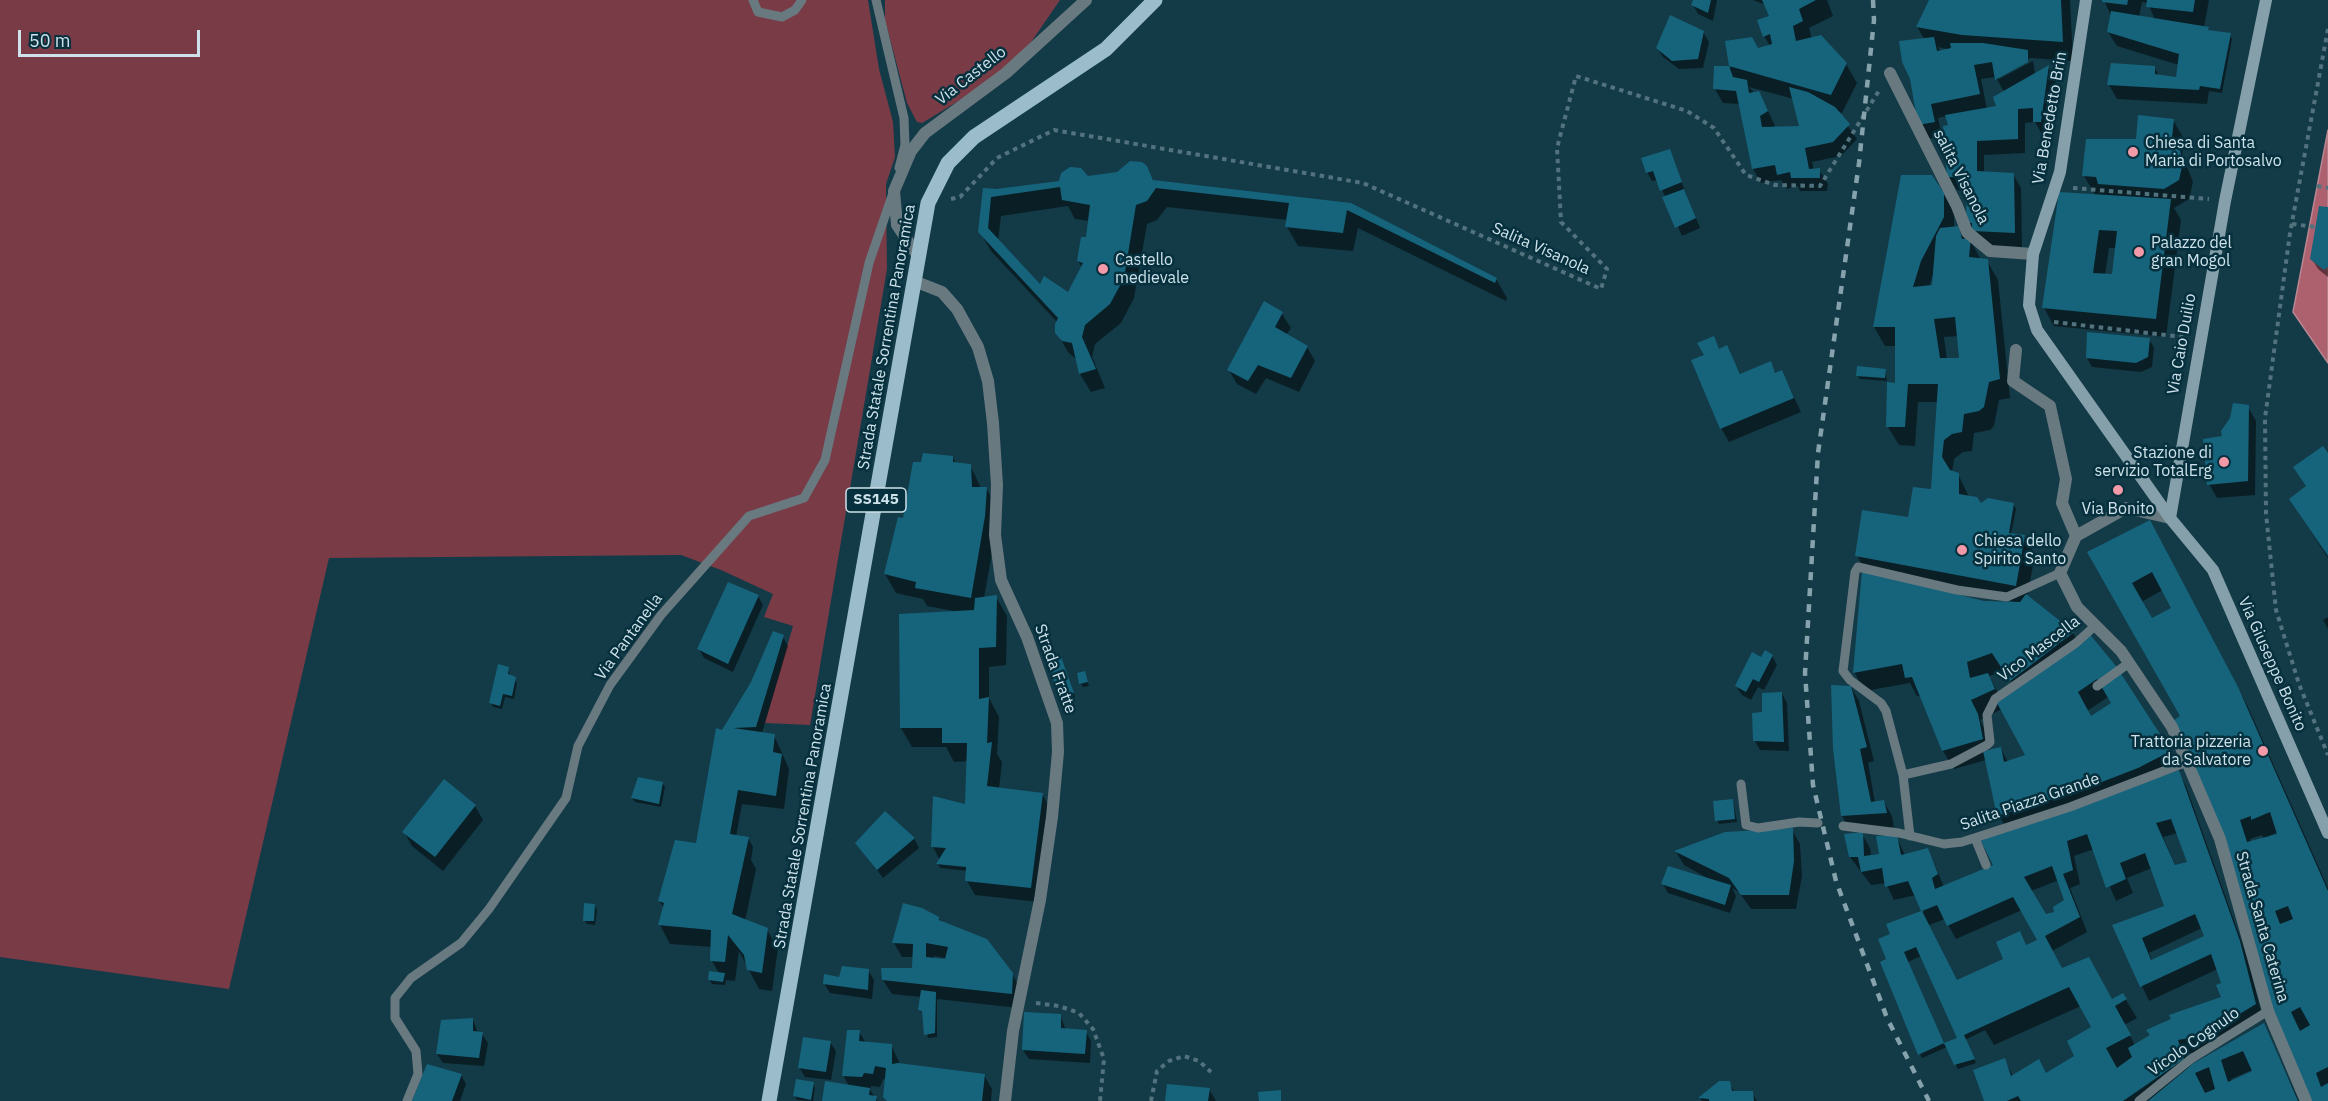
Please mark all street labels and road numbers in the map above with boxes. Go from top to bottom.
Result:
street label: Via Castello [932,43,1010,109]
street label: Via Benedetto Brin [2029,50,2071,186]
street label: salita Visanola [1929,126,1993,228]
street label: Strada Statale Sorrentina Panoramica [854,203,920,471]
street label: Salita Visanola [1489,219,1593,279]
street label: Via Caio Duilio [2164,292,2200,396]
road number: SS145 [846,488,906,512]
street label: Via Pantanella [591,590,667,684]
street label: Via Giuseppe Bonito [2234,594,2310,734]
street label: Vico Mascella [1994,612,2084,686]
street label: Strada Fratte [1030,622,1080,716]
street label: Strada Statale Sorrentina Panoramica [770,682,836,950]
street label: Salita Piazza Grande [1958,769,2102,835]
street label: Strada Santa Caterina [2231,849,2293,1005]
street label: Vicolo Cognulo [2145,1004,2243,1080]

